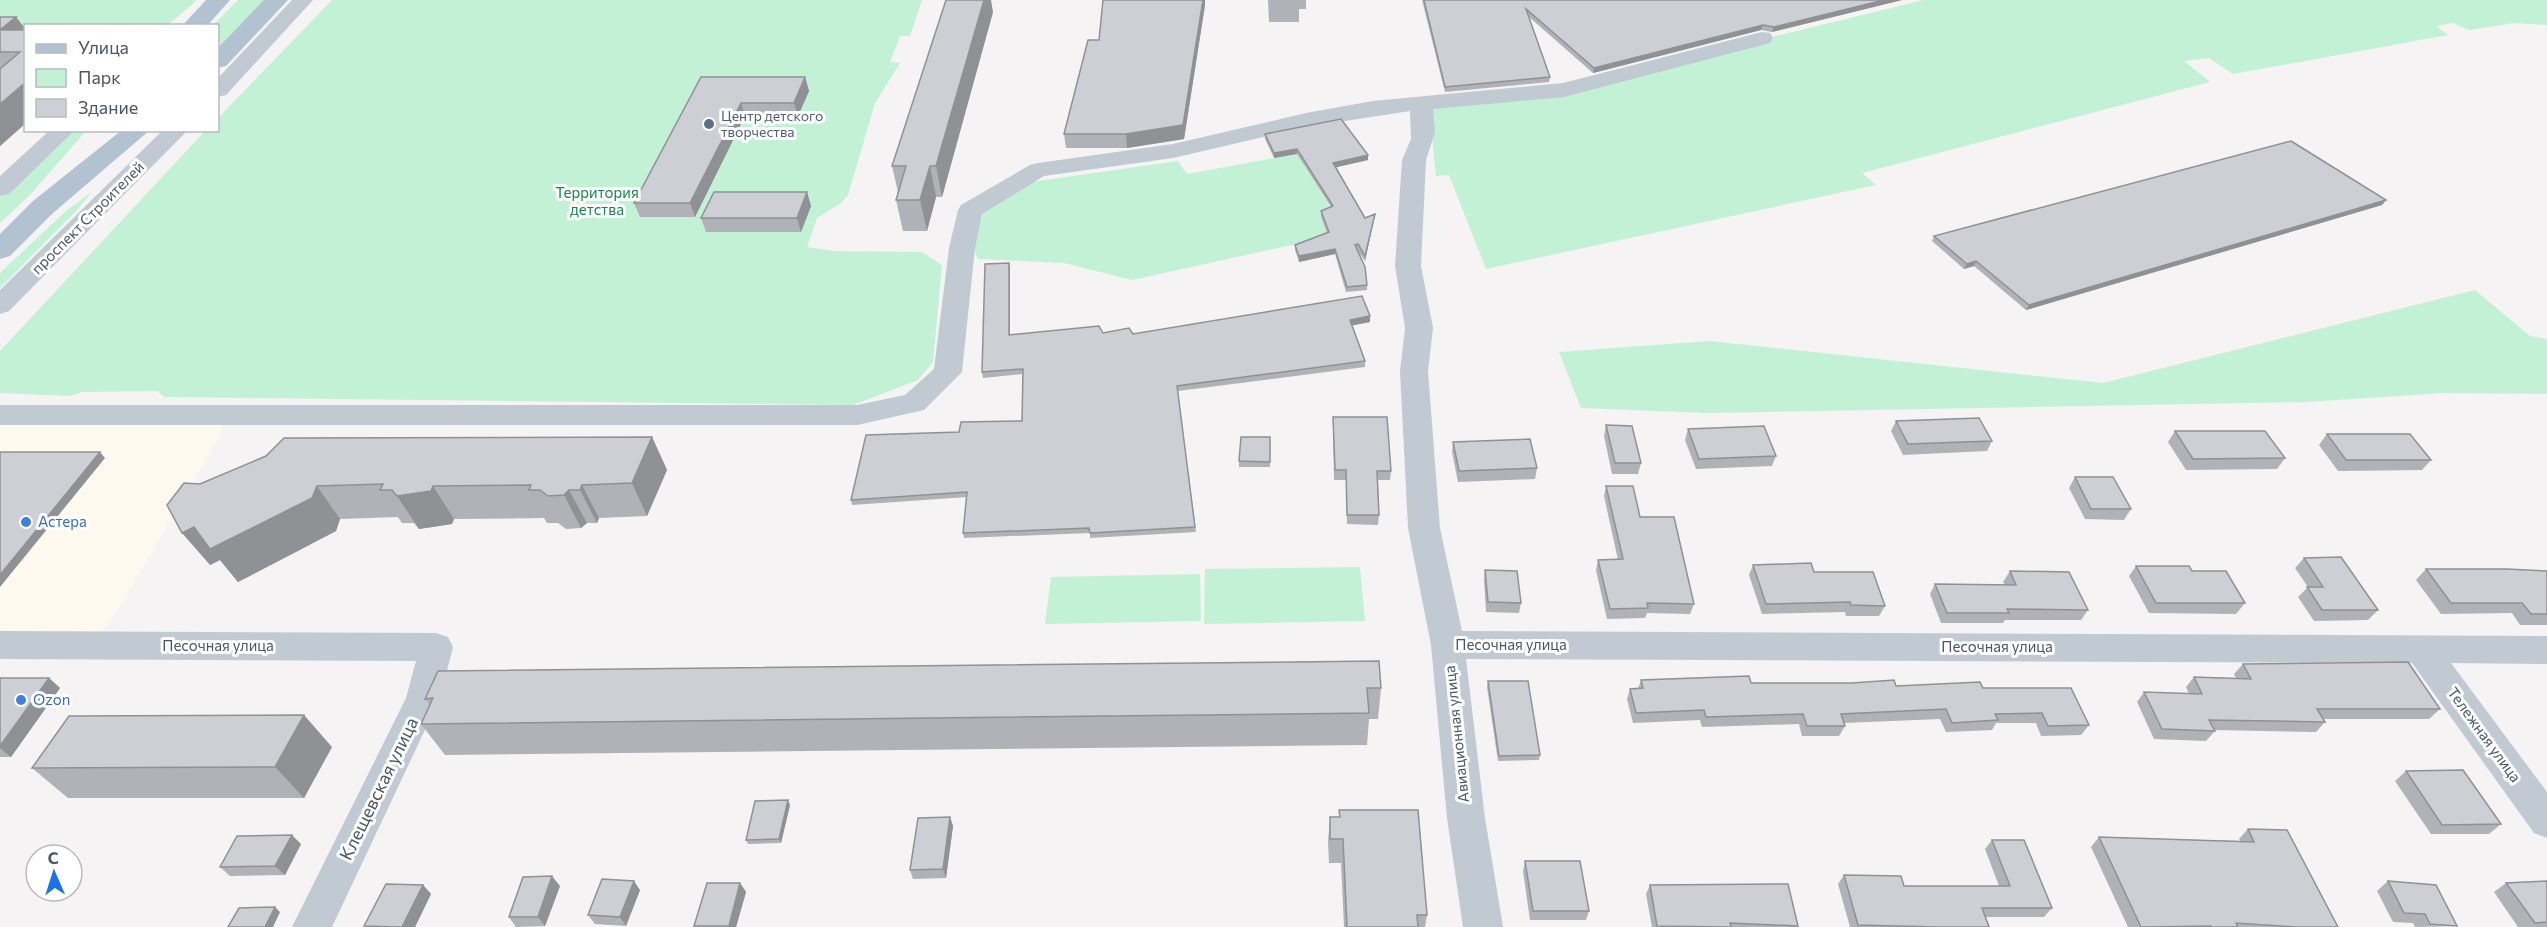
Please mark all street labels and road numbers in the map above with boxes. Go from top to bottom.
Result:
street label: проспект Строителей [27,157,147,277]
street label: Песочная улица [1455,635,1567,653]
street label: Песочная улица [162,636,274,654]
street label: Песочная улица [1941,637,2053,655]
street label: Авиационная улица [1440,665,1472,803]
street label: Тележная улица [2444,683,2525,785]
street label: Клещевская улица [334,714,422,864]

